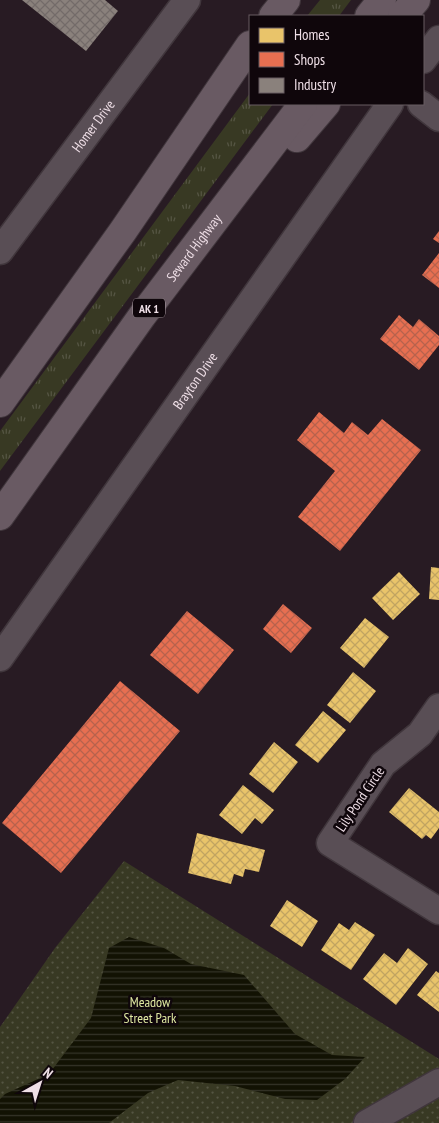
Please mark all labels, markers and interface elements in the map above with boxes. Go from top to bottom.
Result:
legend [249,15,424,105]
text: Homes [294,25,330,44]
text: Shops [294,50,325,69]
text: Industry [294,75,336,94]
street label: Homer Drive [68,96,119,156]
street label: Seward Highway [162,210,226,285]
road number: AK 1 [133,298,165,318]
street label: Brayton Drive [169,349,222,413]
street label: Lily Pond Circle [332,763,388,835]
park label: Meadow Street Park [124,993,177,1027]
north arrow [15,1058,65,1108]
text: N [40,1064,57,1082]

